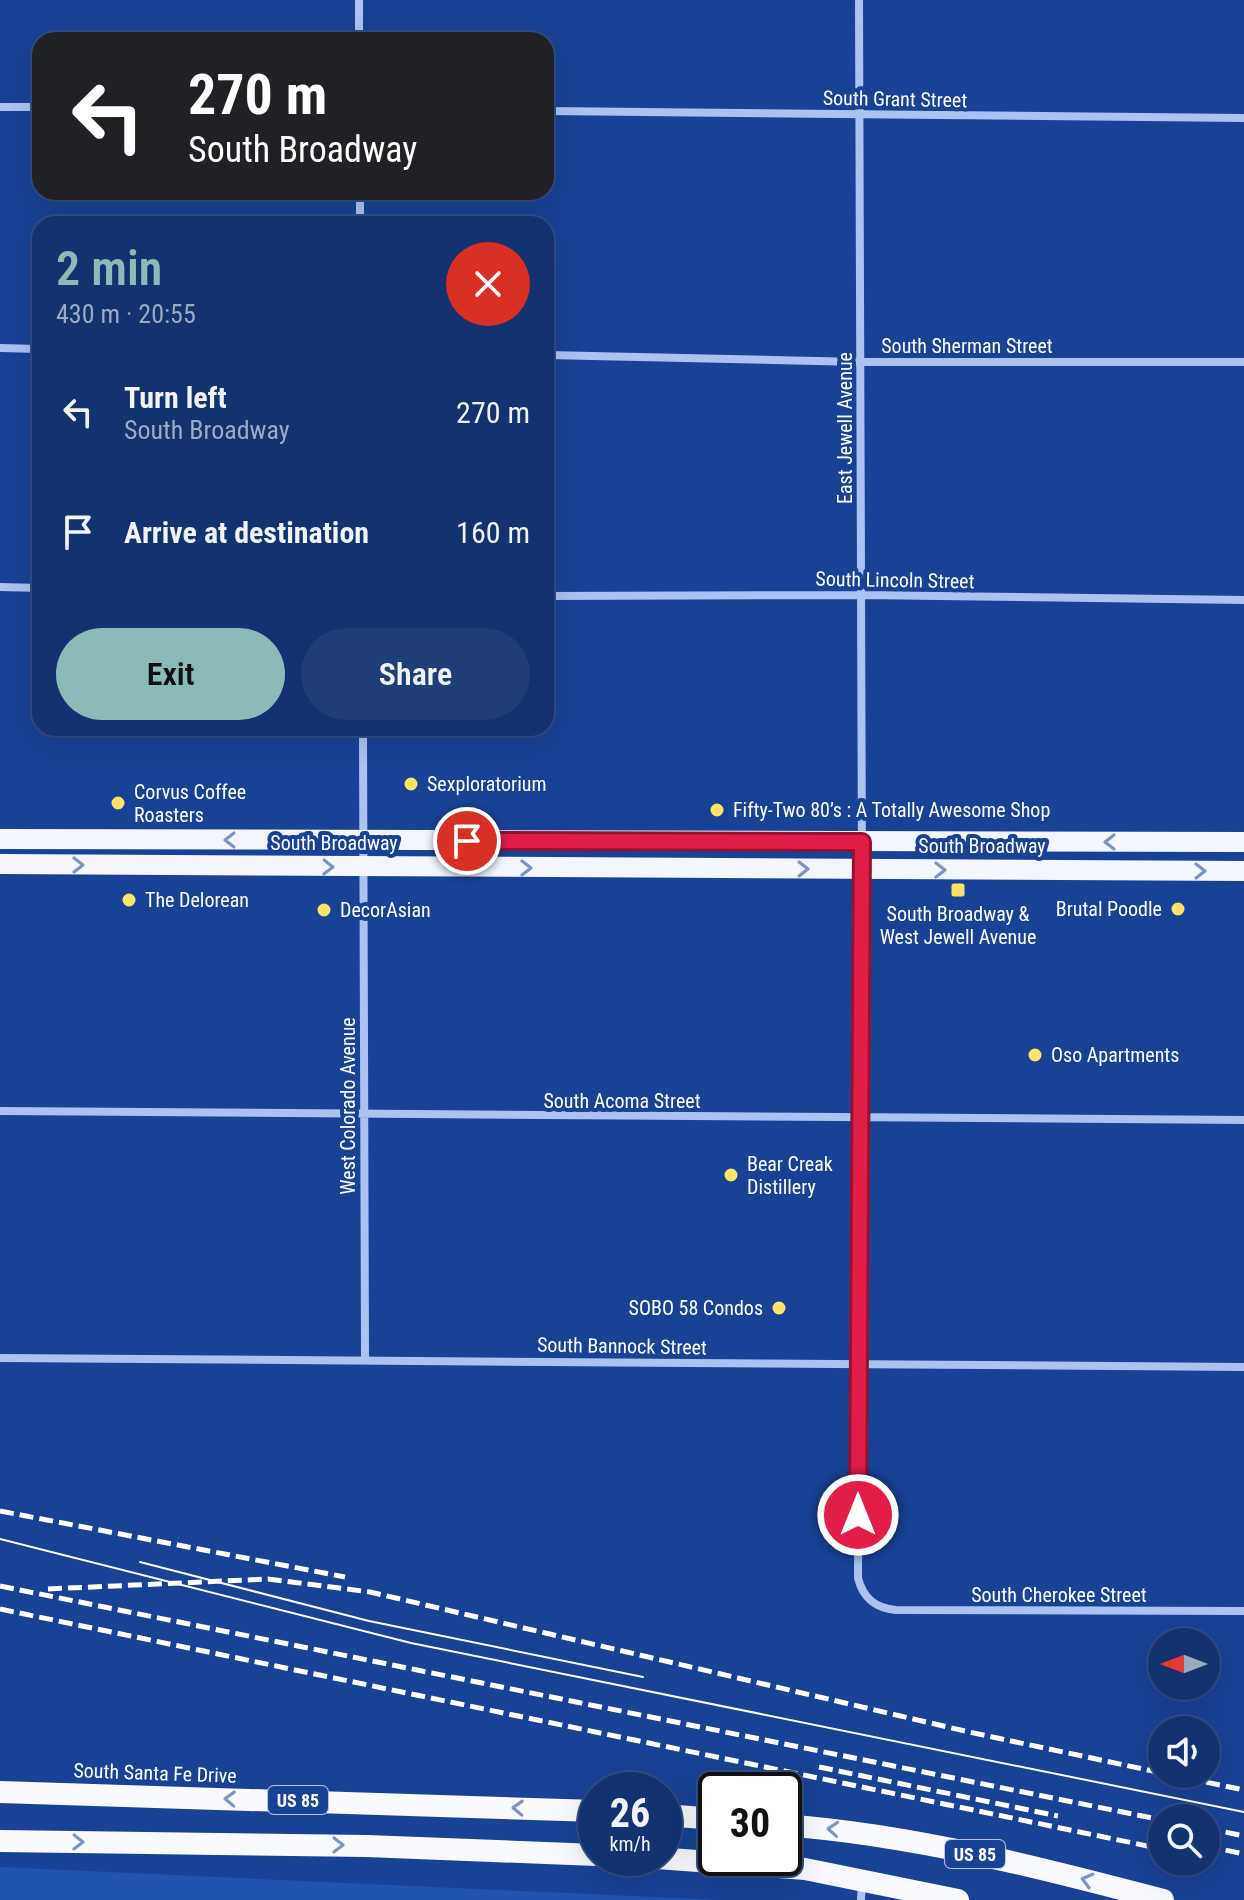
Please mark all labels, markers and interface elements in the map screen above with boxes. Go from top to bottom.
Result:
text: 270 m [188,62,327,128]
icon: left [56,64,160,168]
street label: South Grant Street [823,86,967,112]
text: South Broadway [188,129,417,171]
text: 2 min [56,240,162,297]
button: close [446,242,530,326]
text: 430 m · 20:55 [56,299,196,329]
street label: South Sherman Street [881,334,1053,358]
street label: East Jewell Avenue [833,352,857,504]
text: Turn left [124,380,227,415]
icon: left [56,390,100,434]
text: 270 m [456,395,530,430]
text: South Broadway [124,415,290,445]
icon: arrive [56,510,100,554]
text: Arrive at destination [124,515,369,550]
text: 160 m [456,515,530,550]
street label: South Lincoln Street [815,567,975,593]
button: Exit [56,628,285,720]
button: Share [301,628,530,720]
place label: Sexploratorium [427,772,546,796]
marker: Sexploratorium [402,775,420,793]
place label: Corvus Coffee Roasters [134,780,246,827]
marker: Corvus Coffee Roasters [109,794,127,812]
place label: Fifty-Two 80’s : A Totally Awesome Shop [733,798,1050,822]
marker: Fifty-Two 80’s : A Totally Awesome Shop [708,801,726,819]
pin [433,807,501,875]
icon: arrive [445,819,489,863]
one-way arrow [223,831,236,849]
street label: South Broadway [270,831,398,855]
one-way arrow [1103,833,1116,851]
street label: South Broadway [918,834,1046,858]
one-way arrow [72,856,85,874]
one-way arrow [322,859,335,876]
one-way arrow [520,859,533,877]
one-way arrow [797,860,810,878]
one-way arrow [934,861,947,878]
one-way arrow [1194,862,1207,879]
marker: South Broadway & West Jewell Avenue [949,881,967,899]
place label: The Delorean [145,888,249,912]
marker: The Delorean [120,891,138,909]
place label: Brutal Poodle [1056,897,1162,921]
place label: DecorAsian [340,898,431,922]
marker: Brutal Poodle [1169,900,1187,918]
marker: DecorAsian [315,901,333,919]
place label: South Broadway & West Jewell Avenue [880,902,1036,949]
street label: West Colorado Avenue [336,1017,360,1195]
place label: Oso Apartments [1051,1043,1179,1067]
marker: Oso Apartments [1026,1046,1044,1064]
street label: South Acoma Street [543,1089,701,1113]
place label: Bear Creak Distillery [747,1152,833,1199]
marker: Bear Creak Distillery [722,1166,740,1184]
place label: SOBO 58 Condos [629,1296,763,1320]
marker: SOBO 58 Condos [770,1299,788,1317]
street label: South Bannock Street [537,1333,707,1359]
position arrow [816,1473,900,1557]
street label: South Cherokee Street [971,1583,1147,1607]
north arrow [1148,1628,1220,1700]
map controls [1148,1628,1220,1876]
button: sound [1148,1716,1220,1788]
street label: South Santa Fe Drive [73,1758,237,1788]
speed limit sign: 30 [698,1772,802,1876]
road number: US 85 [268,1786,328,1814]
one-way arrow [223,1790,236,1807]
text: 26 [610,1790,650,1837]
one-way arrow [511,1799,524,1816]
button: search [1148,1804,1220,1876]
one-way arrow [826,1820,839,1837]
text: km/h [609,1832,651,1856]
one-way arrow [72,1833,85,1851]
one-way arrow [332,1837,345,1854]
road number: US 85 [945,1840,1005,1868]
one-way arrow [1081,1873,1095,1890]

